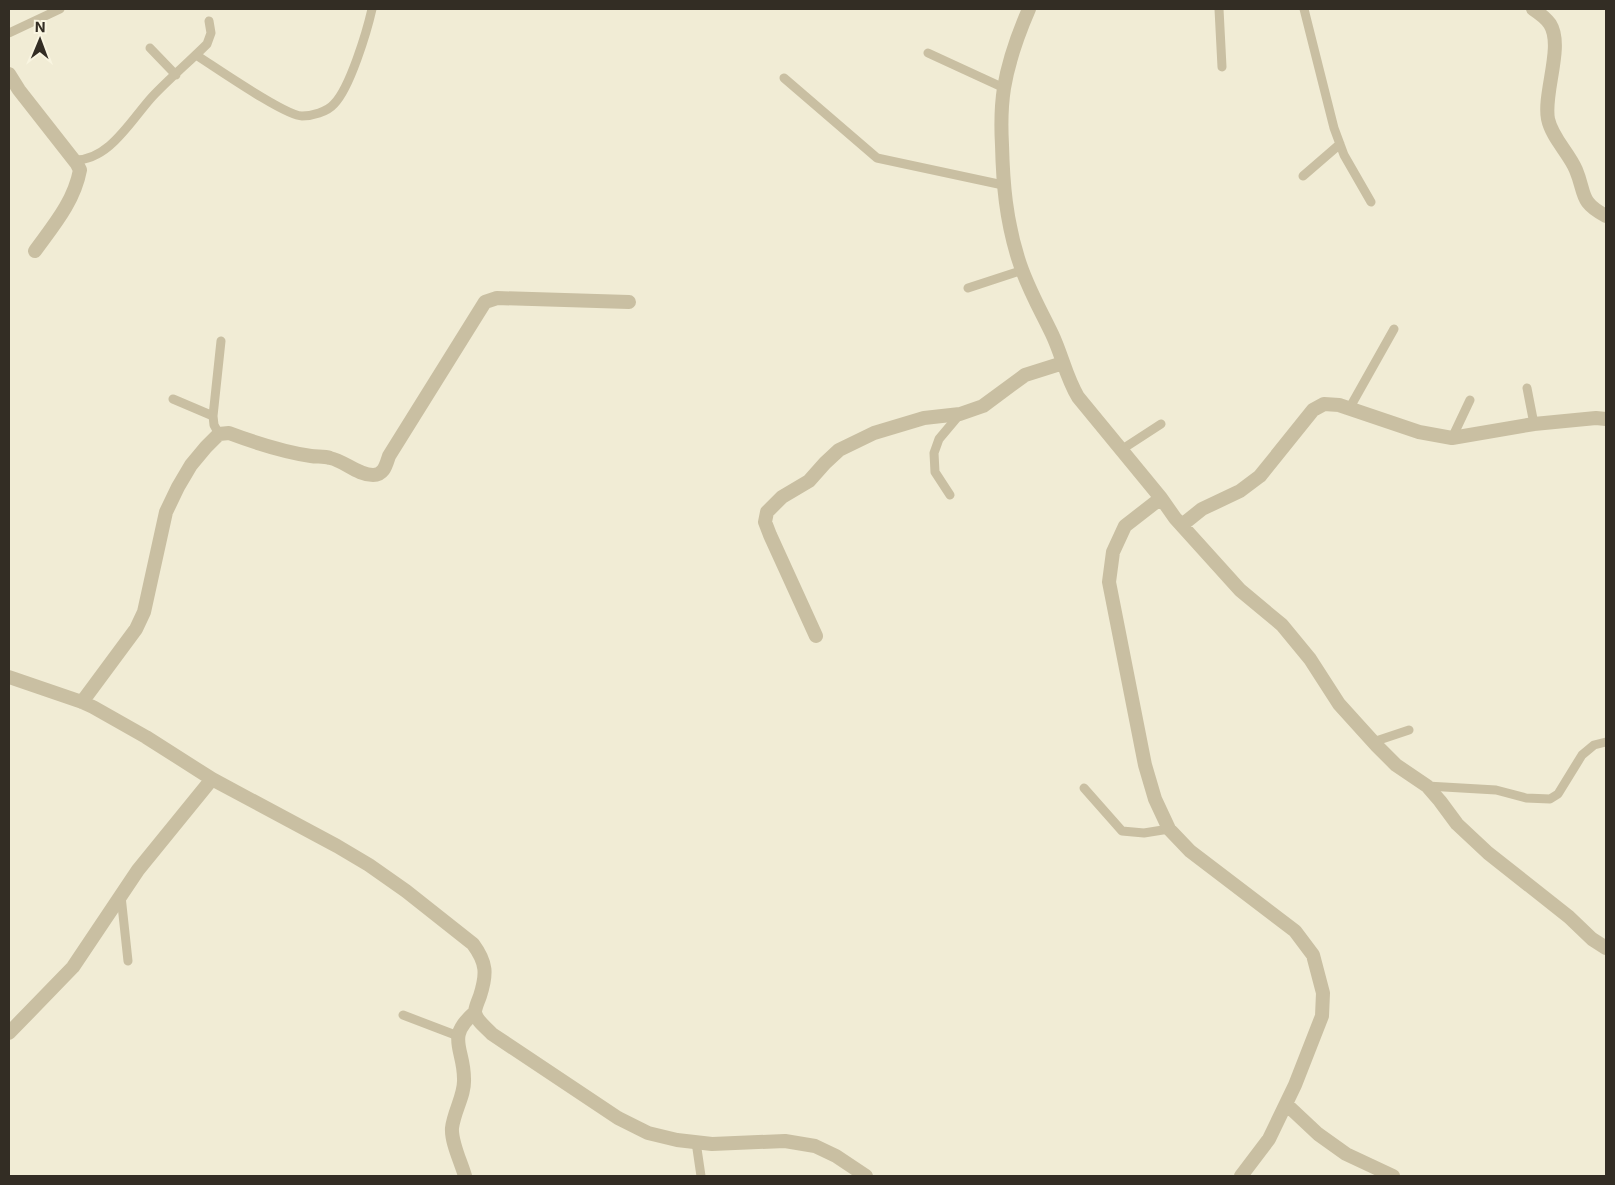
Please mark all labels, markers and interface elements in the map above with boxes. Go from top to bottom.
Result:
north arrow [15,15,65,65]
text: N [35,18,46,35]

